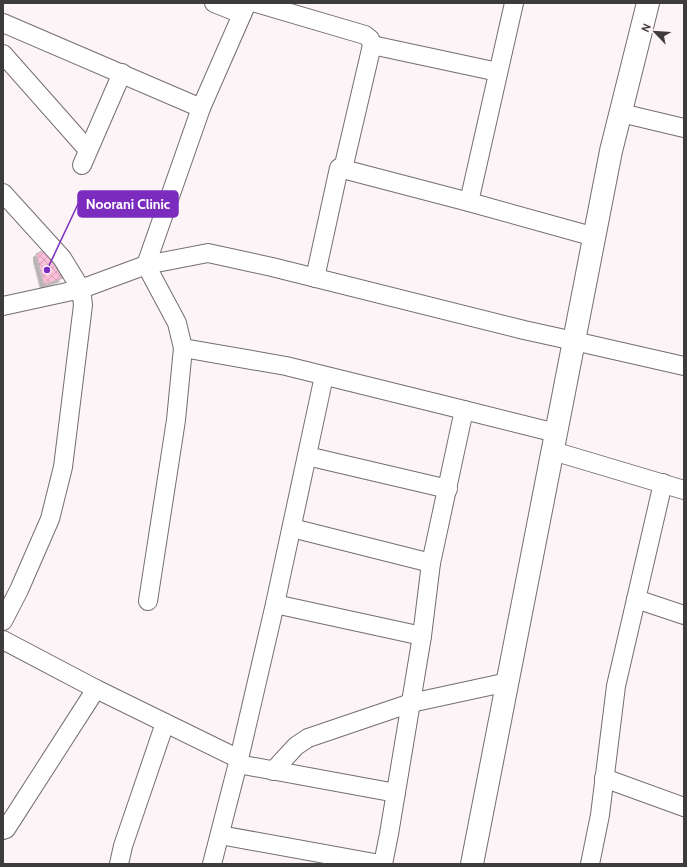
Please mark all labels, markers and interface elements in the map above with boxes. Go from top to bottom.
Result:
north arrow [635,12,675,52]
text: N [638,21,654,34]
callout: Noorani Clinic [78,191,178,217]
text: Noorani Clinic [86,195,171,213]

